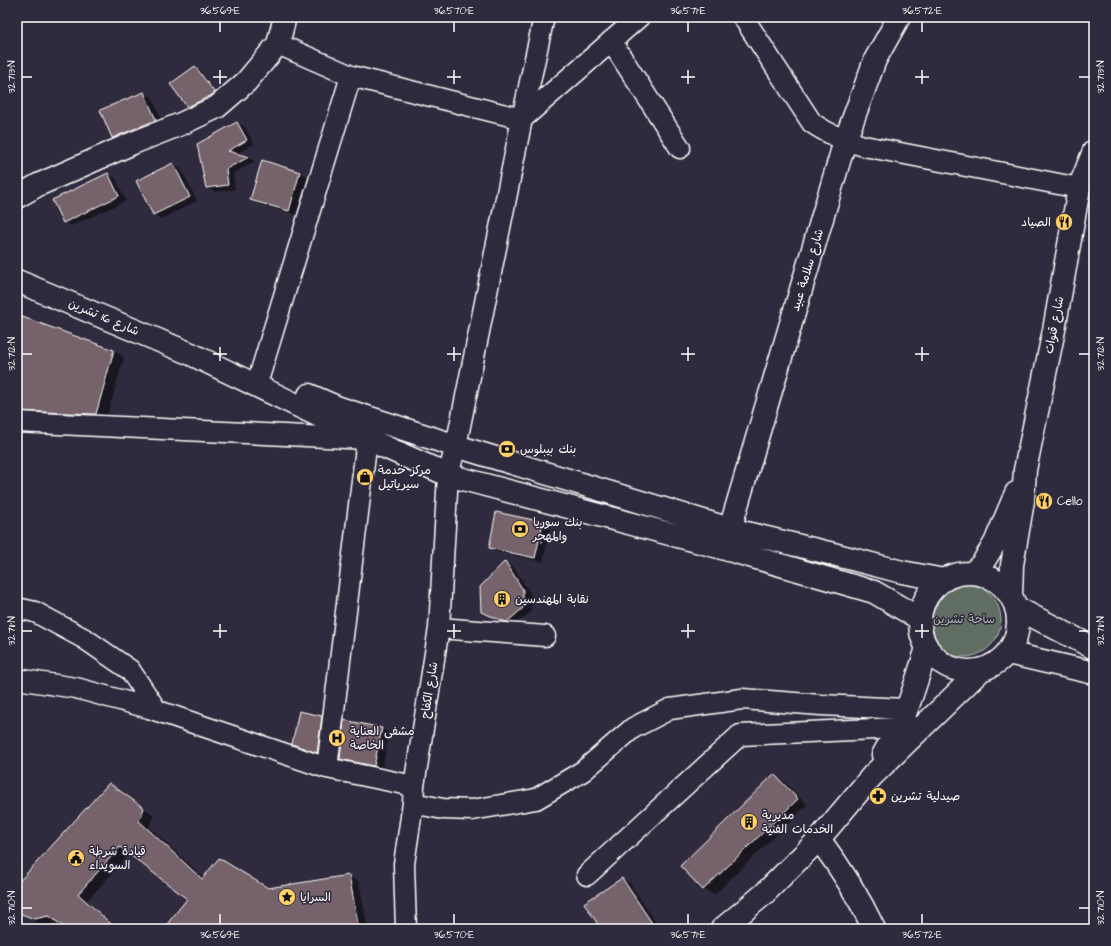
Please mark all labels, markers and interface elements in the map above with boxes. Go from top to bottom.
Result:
text: 36.569°E [200,4,240,18]
text: 36.570°E [434,4,474,18]
text: 36.571°E [670,4,706,18]
text: 36.572°E [902,4,942,18]
text: 32.713°N [5,60,19,94]
text: 32.713°N [1094,60,1108,94]
restaurant icon: الصياد [1054,212,1074,232]
place label: الصياد [1021,214,1051,231]
street label: شارع سلامة عبيد [787,227,828,313]
street label: شارع 16 تشرين [66,295,142,340]
street label: شارع قنوات [1041,295,1068,355]
text: 32.712°N [5,337,19,371]
text: 32.712°N [1094,337,1108,371]
bank icon: بنك بيبلوس [497,439,517,459]
place label: بنك بيبلوس [520,441,576,458]
place label: مركز خدمة سيرياتيل [378,462,431,493]
shop icon: مركز خدمة سيرياتيل [355,467,375,487]
restaurant icon: Cello [1034,491,1054,511]
place label: Cello [1057,493,1083,510]
place label: بنك سوريا والمهجر [532,514,582,545]
bank icon: بنك سوريا والمهجر [510,519,530,539]
building icon: نقابة المهندسين [492,589,512,609]
place label: نقابة المهندسين [515,591,589,608]
park label: ساحة تشرين [933,611,995,628]
text: 32.711°N [5,616,19,646]
text: 32.711°N [1094,616,1108,646]
street label: شارع الكفاح [417,660,442,720]
place label: مشفى العناية الخاصة [350,723,415,754]
hospital icon: مشفى العناية الخاصة [327,728,347,748]
pharmacy icon: صيدلية تشرين [868,786,888,806]
place label: صيدلية تشرين [891,788,960,805]
place label: مديرية الخدمات الفنية [762,807,833,838]
building icon: مديرية الخدمات الفنية [739,812,759,832]
place label: قيادة شرطة السويداء [89,843,146,874]
public building icon: قيادة شرطة السويداء [66,848,86,868]
place icon: السرايا [277,887,297,907]
place label: السرايا [300,889,331,906]
text: 32.710°N [5,891,19,925]
text: 32.710°N [1094,891,1108,925]
text: 36.569°E [200,928,240,942]
text: 36.570°E [434,928,474,942]
text: 36.571°E [670,928,706,942]
text: 36.572°E [902,928,942,942]

